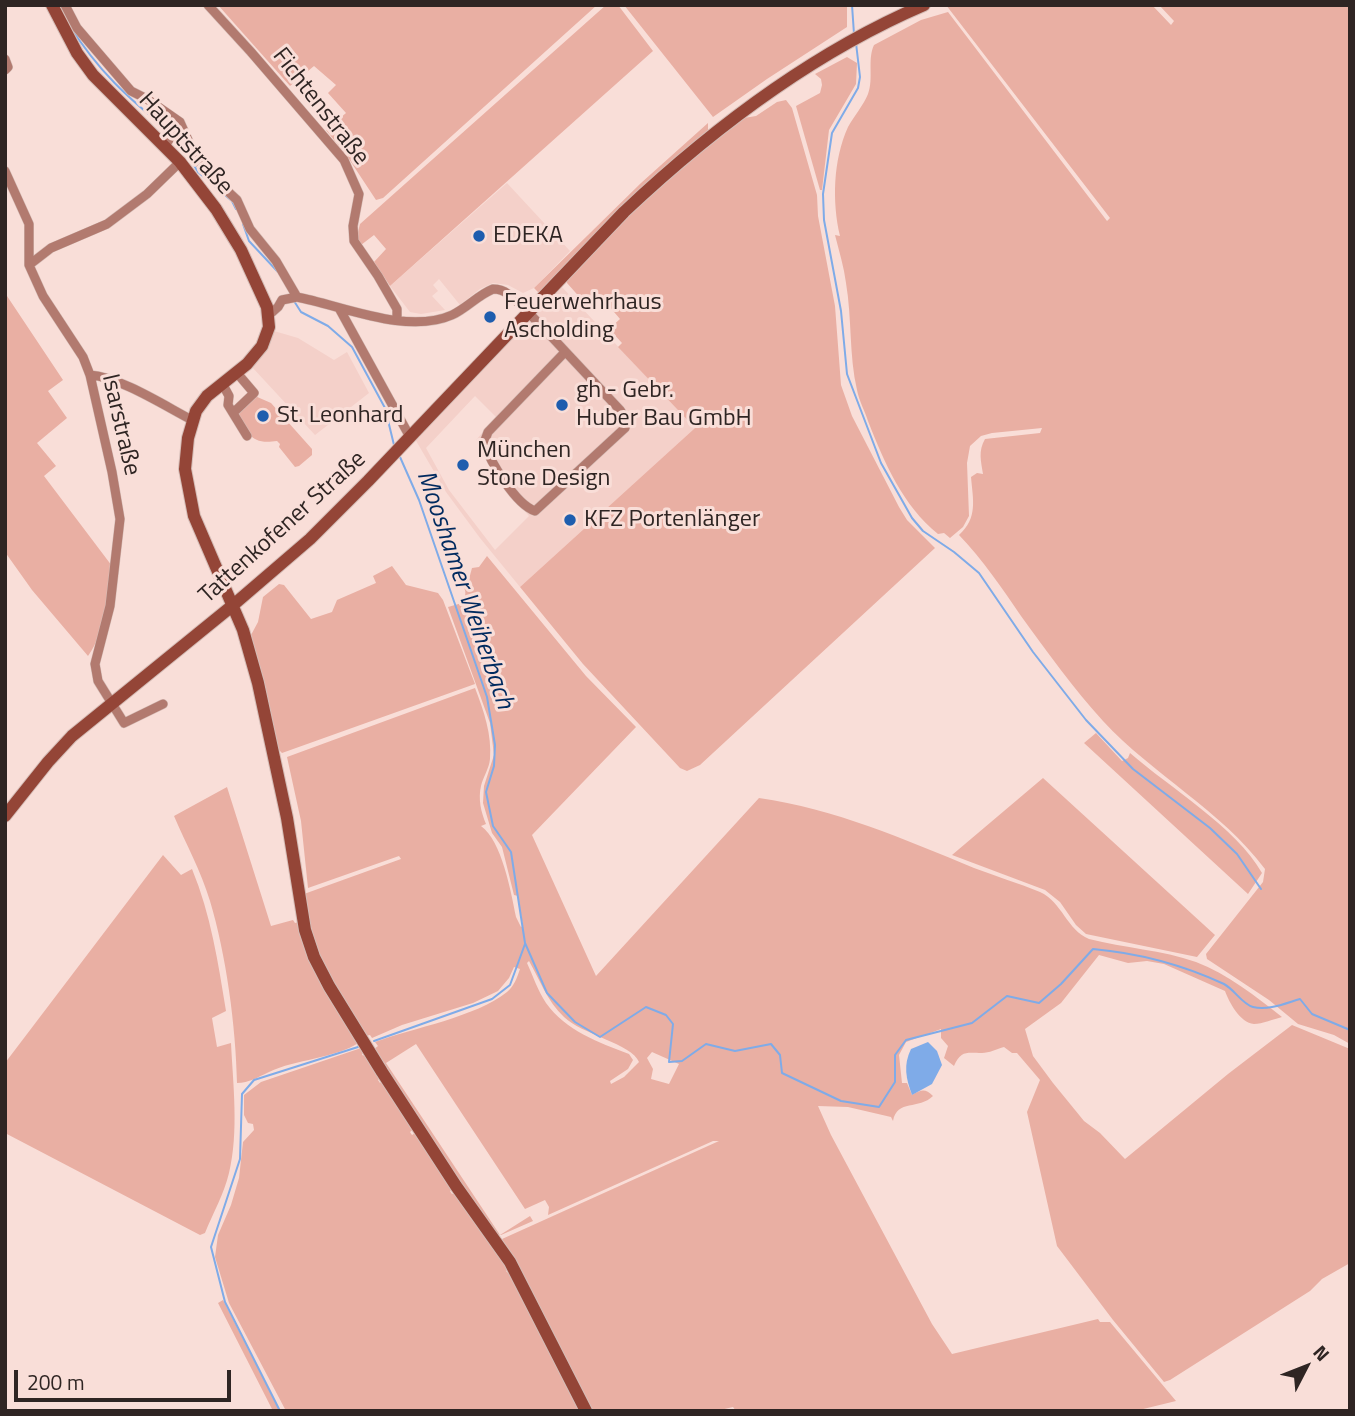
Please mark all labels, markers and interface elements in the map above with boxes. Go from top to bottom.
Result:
street label: Fichtenstraße [265,43,375,171]
street label: Hauptstraße [132,87,238,201]
place label: EDEKA [493,222,563,250]
marker: EDEKA [471,228,487,244]
place label: Feuerwehrhaus Ascholding [504,289,662,345]
marker: Feuerwehrhaus Ascholding [482,309,498,325]
street label: Isarstraße [94,371,146,479]
place label: gh - Gebr. Huber Bau GmbH [576,377,752,433]
marker: gh - Gebr. Huber Bau GmbH [554,397,570,413]
place label: St. Leonhard [277,402,403,430]
marker: St. Leonhard [255,408,271,424]
place label: München Stone Design [477,437,610,493]
street label: Tattenkofener Straße [194,446,372,610]
marker: München Stone Design [455,457,471,473]
water label: Mooshamer Weiherbach [409,467,519,713]
place label: KFZ Portenlänger [584,506,760,534]
marker: KFZ Portenlänger [562,512,578,528]
north arrow [1271,1332,1341,1402]
text: N [1307,1338,1337,1367]
scale bar [18,1356,234,1400]
text: 200 m [27,1366,84,1398]

